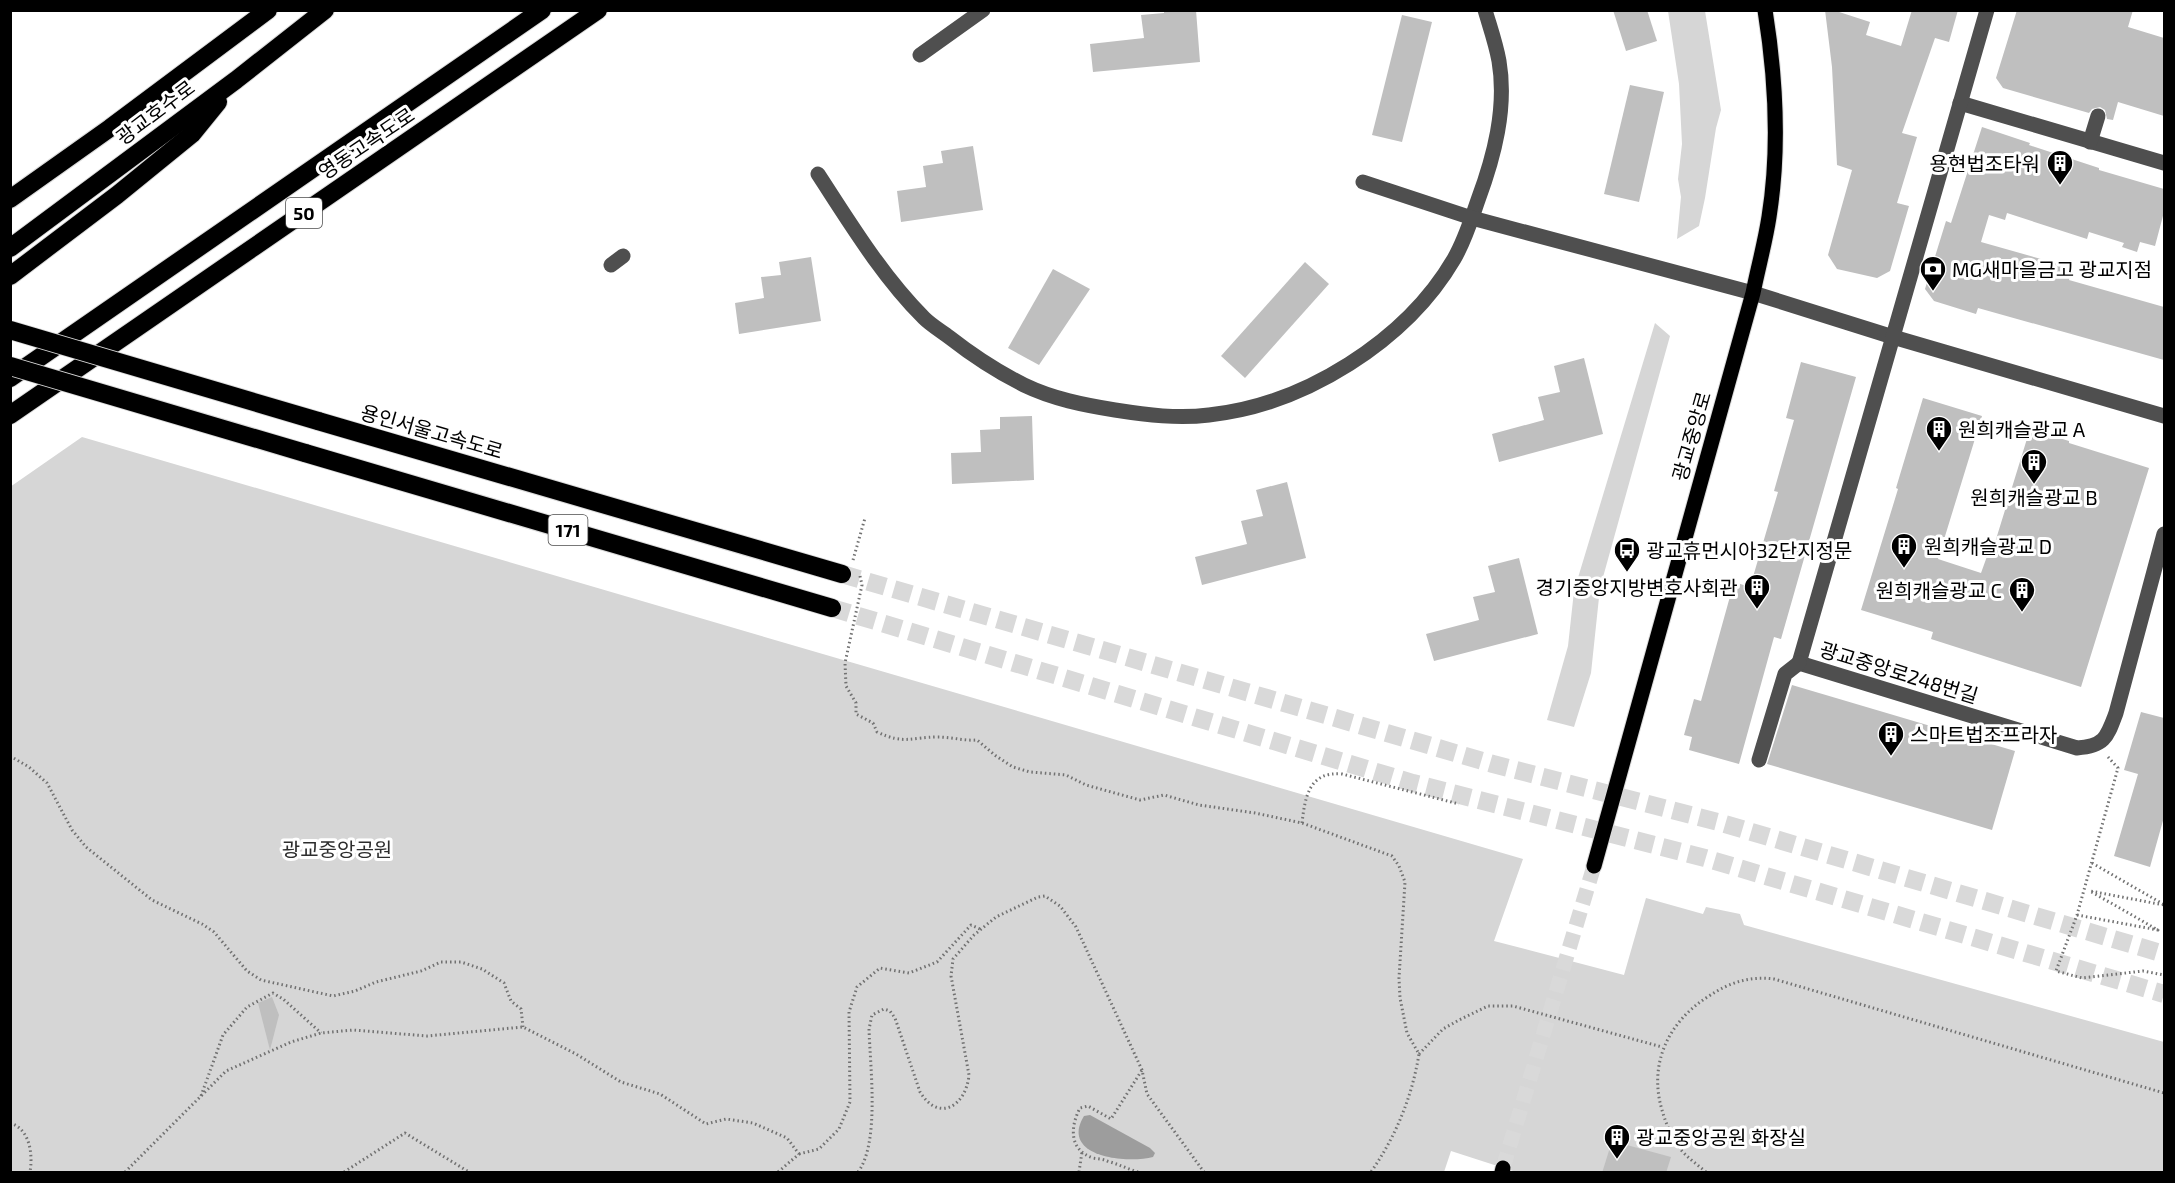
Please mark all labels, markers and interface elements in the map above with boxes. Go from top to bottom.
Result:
street label: 광교호수로 [111,75,199,149]
street label: 영동고속도로 [314,102,418,184]
building icon: 용현법조타워 [2045,148,2075,186]
place label: 용현법조타워 [1930,151,2040,175]
road number: 50 [286,198,322,228]
bank icon: MG새마을금고 광교지점 [1918,254,1948,292]
place label: MG새마을금고 광교지점 [1952,257,2152,281]
street label: 광교중앙로 [1667,388,1715,484]
street label: 용인서울고속도로 [358,399,506,463]
building icon: 원희캐슬광교 A [1924,414,1954,452]
place label: 원희캐슬광교 A [1958,417,2086,441]
building icon: 원희캐슬광교 B [2019,447,2049,485]
place label: 원희캐슬광교 B [1970,485,2098,509]
road number: 171 [548,515,588,545]
building icon: 원희캐슬광교 D [1889,531,1919,569]
place label: 원희캐슬광교 D [1924,534,2052,558]
bus stop icon: 광교휴먼시아32단지정문 [1612,535,1642,573]
place label: 광교휴먼시아32단지정문 [1646,538,1852,562]
building icon: 경기중앙지방변호사회관 [1742,572,1772,610]
place label: 경기중앙지방변호사회관 [1536,575,1738,599]
building icon: 원희캐슬광교 C [2007,575,2037,613]
place label: 원희캐슬광교 C [1876,578,2002,602]
street label: 광교중앙로248번길 [1817,636,1981,708]
building icon: 스마트법조프라자 [1876,719,1906,757]
place label: 스마트법조프라자 [1910,722,2057,746]
park label: 광교중앙공원 [282,837,392,861]
building icon: 광교중앙공원 화장실 [1602,1122,1632,1160]
place label: 광교중앙공원 화장실 [1636,1125,1806,1149]

